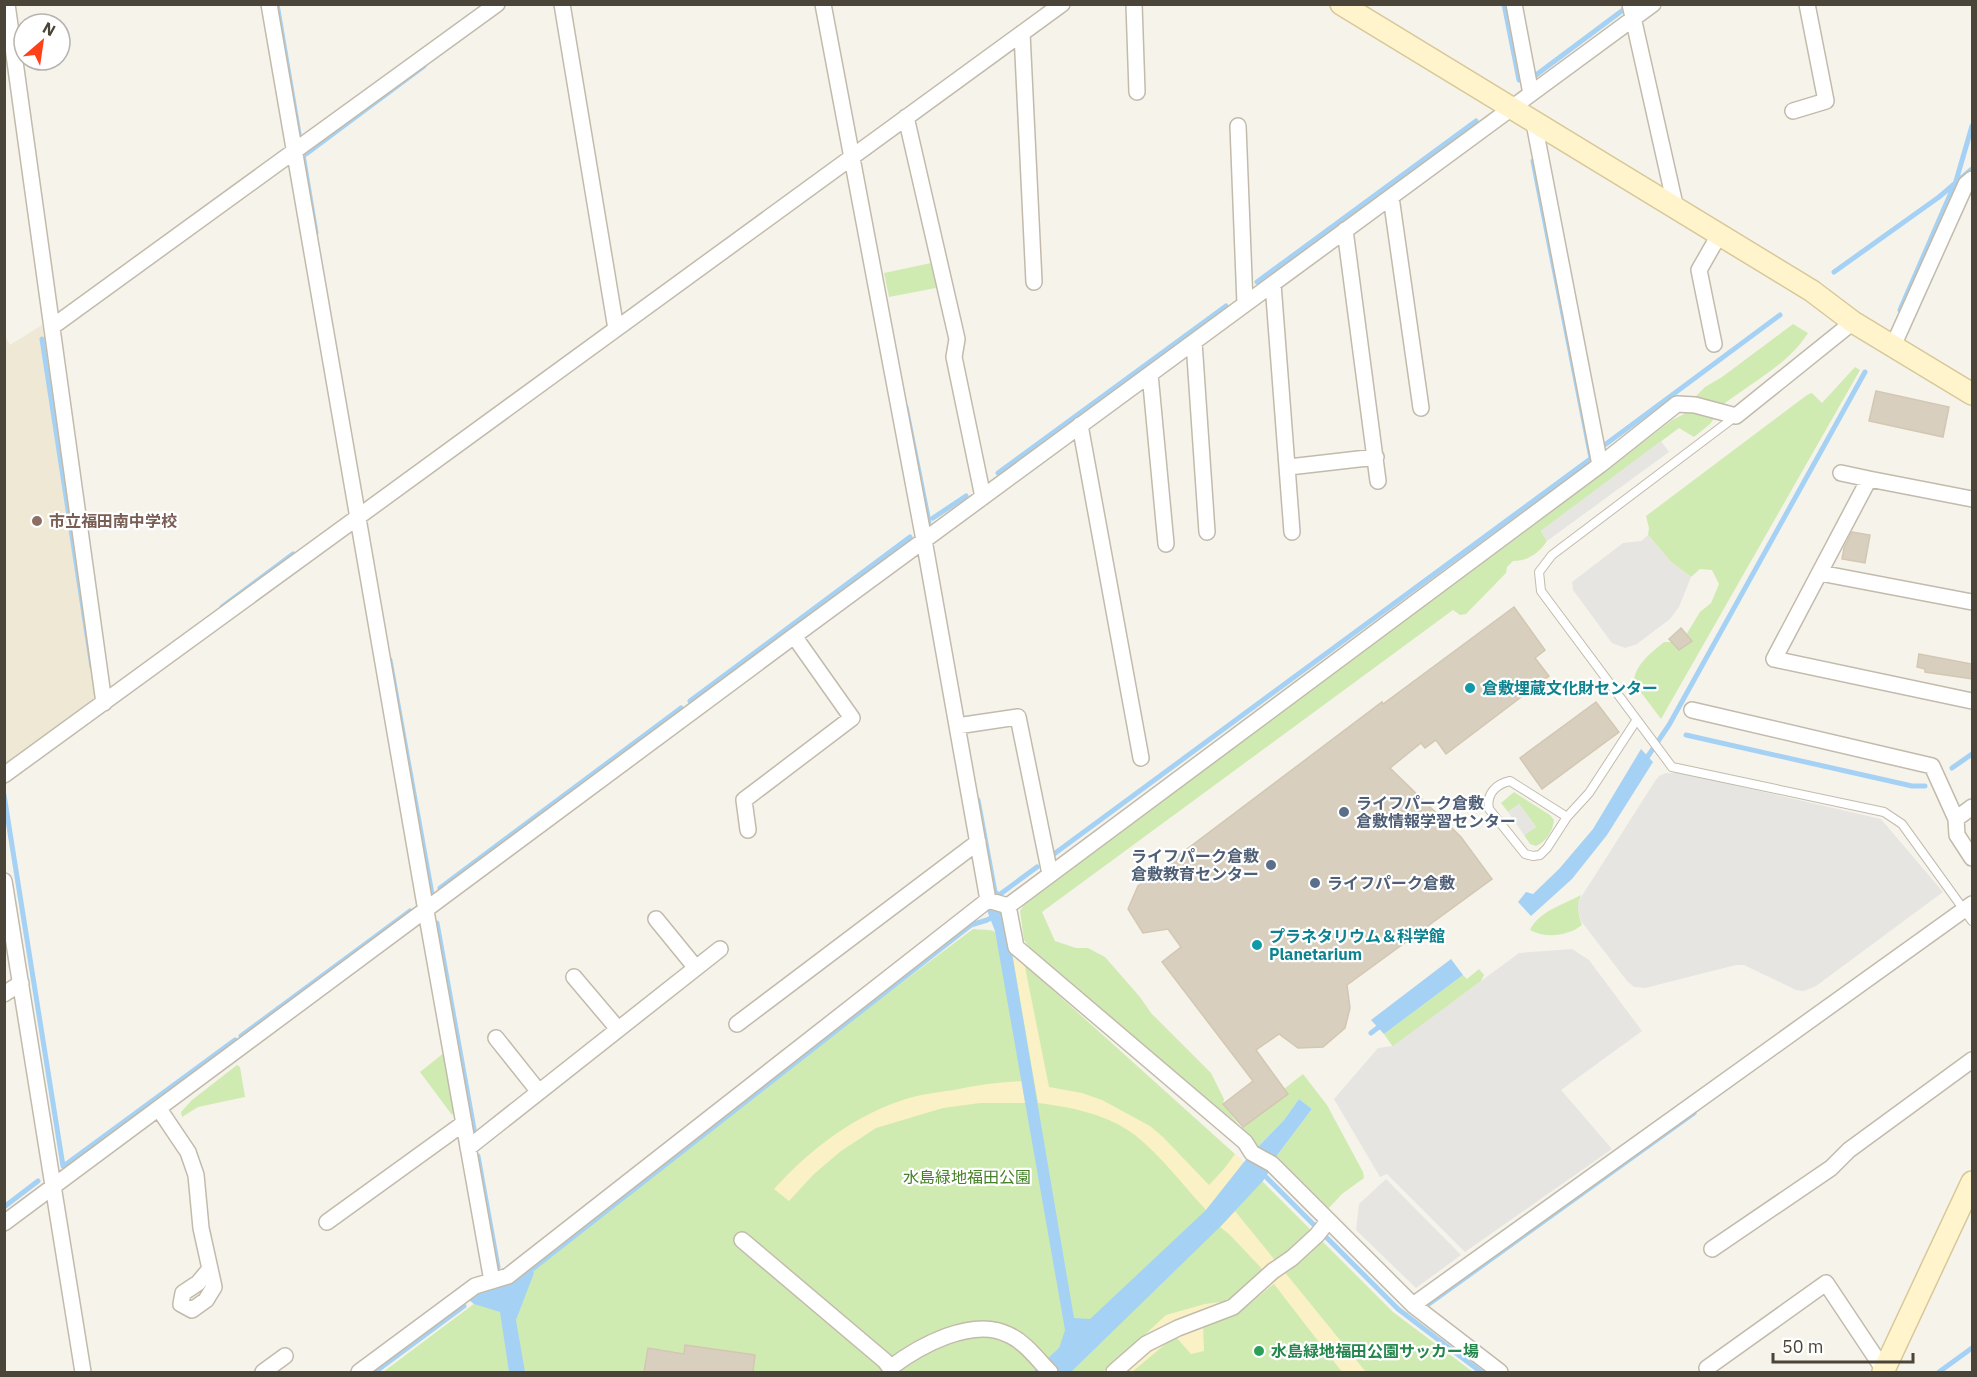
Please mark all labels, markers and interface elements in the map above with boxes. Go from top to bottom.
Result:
north arrow [12,12,72,72]
text: N [39,17,59,40]
place label: 市立福田南中学校 [49,511,177,531]
marker: 市立福田南中学校 [30,514,44,528]
place label: 倉敷埋蔵文化財センター [1482,678,1658,698]
marker: 倉敷埋蔵文化財センター [1463,681,1477,695]
place label: ライフパーク倉敷 倉敷情報学習センター [1356,793,1516,831]
marker: ライフパーク倉敷 倉敷情報学習センター [1337,805,1351,819]
place label: ライフパーク倉敷 倉敷教育センター [1131,846,1259,884]
marker: ライフパーク倉敷 倉敷教育センター [1264,858,1278,872]
place label: ライフパーク倉敷 [1327,873,1455,893]
marker: ライフパーク倉敷 [1308,876,1322,890]
place label: プラネタリウム＆科学館 Planetarium [1269,926,1445,964]
marker: プラネタリウム＆科学館 Planetarium [1250,938,1264,952]
park label: 水島緑地福田公園 [903,1167,1031,1187]
scale bar [1773,1326,1912,1364]
text: 50 m [1782,1335,1824,1358]
place label: 水島緑地福田公園サッカー場 [1271,1341,1479,1361]
marker: 水島緑地福田公園サッカー場 [1252,1344,1266,1358]

